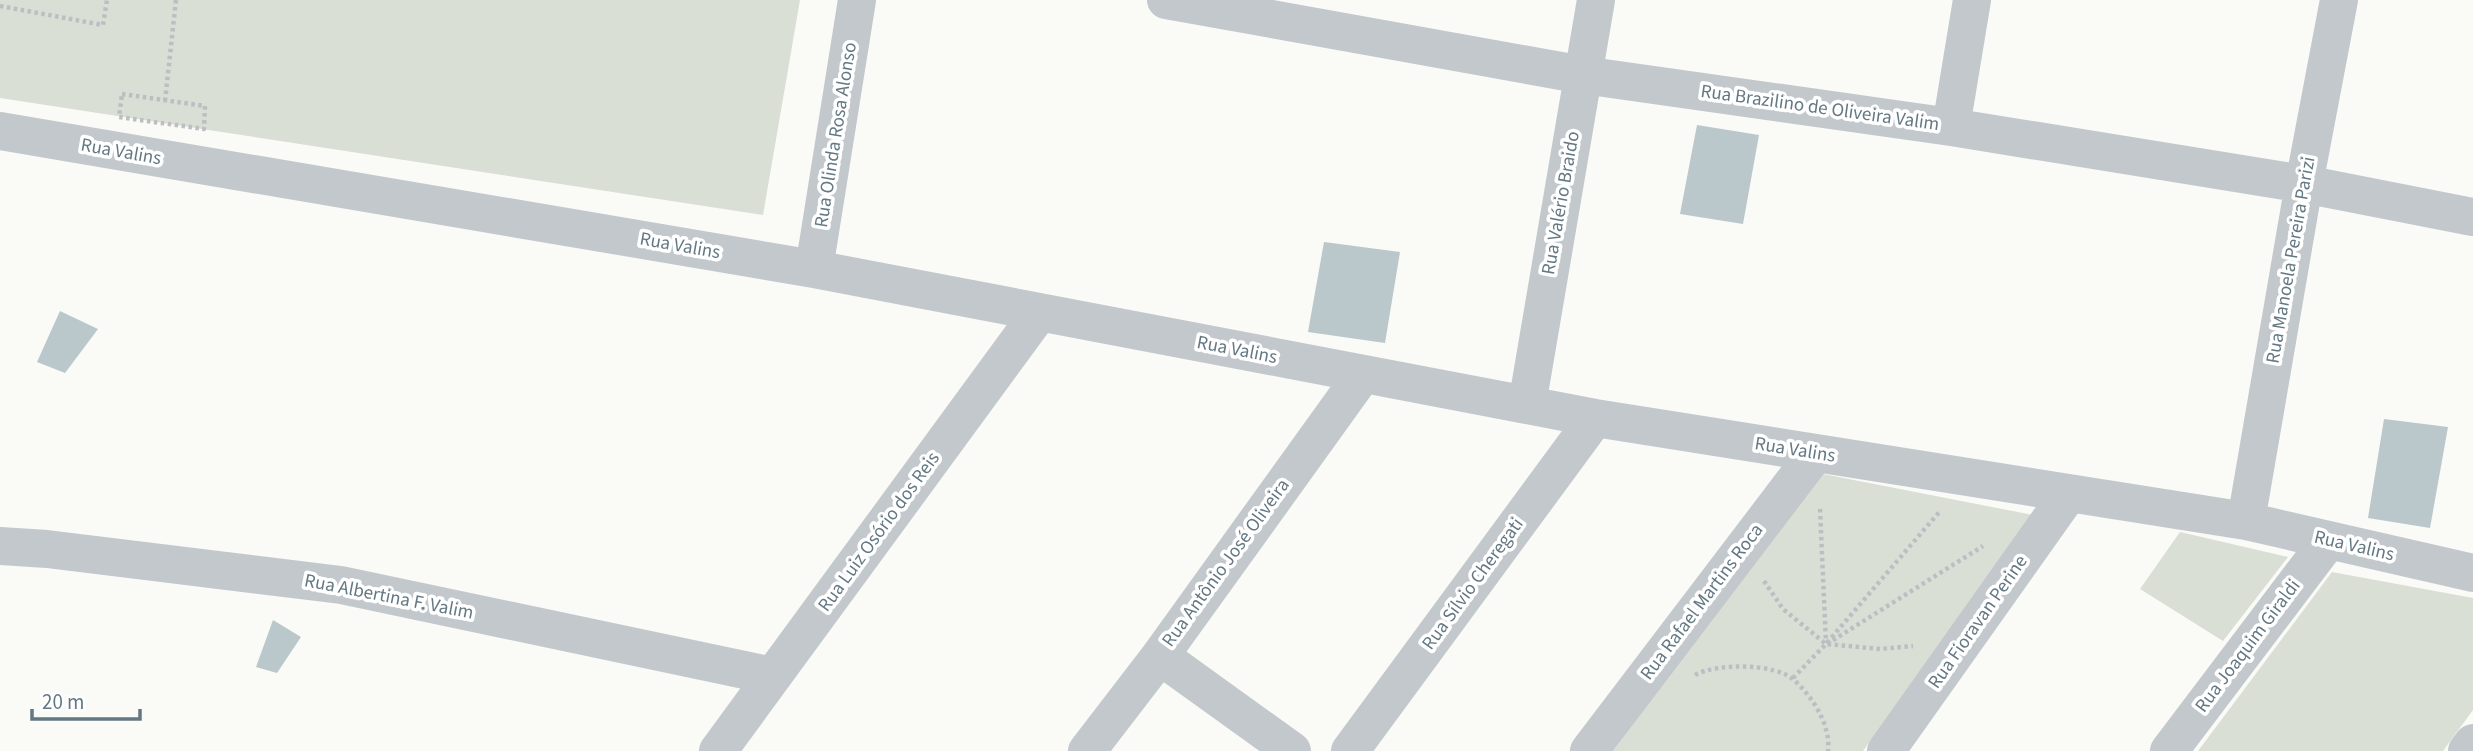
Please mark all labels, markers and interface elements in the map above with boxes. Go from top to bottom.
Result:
street label: Rua Olinda Rosa Alonso [808,40,864,230]
street label: Rua Brazilino de Oliveira Valim [1699,78,1941,138]
street label: Rua Valério Braido [1535,129,1587,277]
street label: Rua Valins [79,132,163,172]
street label: Rua Manoela Pereira Parizi [2260,154,2322,366]
street label: Rua Valins [638,226,722,266]
street label: Rua Valins [1194,329,1280,371]
street label: Rua Valins [1753,430,1837,470]
street label: Rua Luiz Osório dos Reis [812,446,946,618]
street label: Rua Antônio José Oliveira [1156,473,1296,653]
street label: Rua Sílvio Cheregati [1416,512,1530,656]
street label: Rua Rafael Martins Roca [1634,518,1770,686]
street label: Rua Valins [2311,524,2397,568]
street label: Rua Fioravan Perine [1922,550,2034,694]
street label: Rua Albertina F. Valim [302,567,476,627]
street label: Rua Joaquim Giraldi [2189,574,2307,718]
scale bar [32,678,140,722]
text: 20 m [42,687,84,717]

